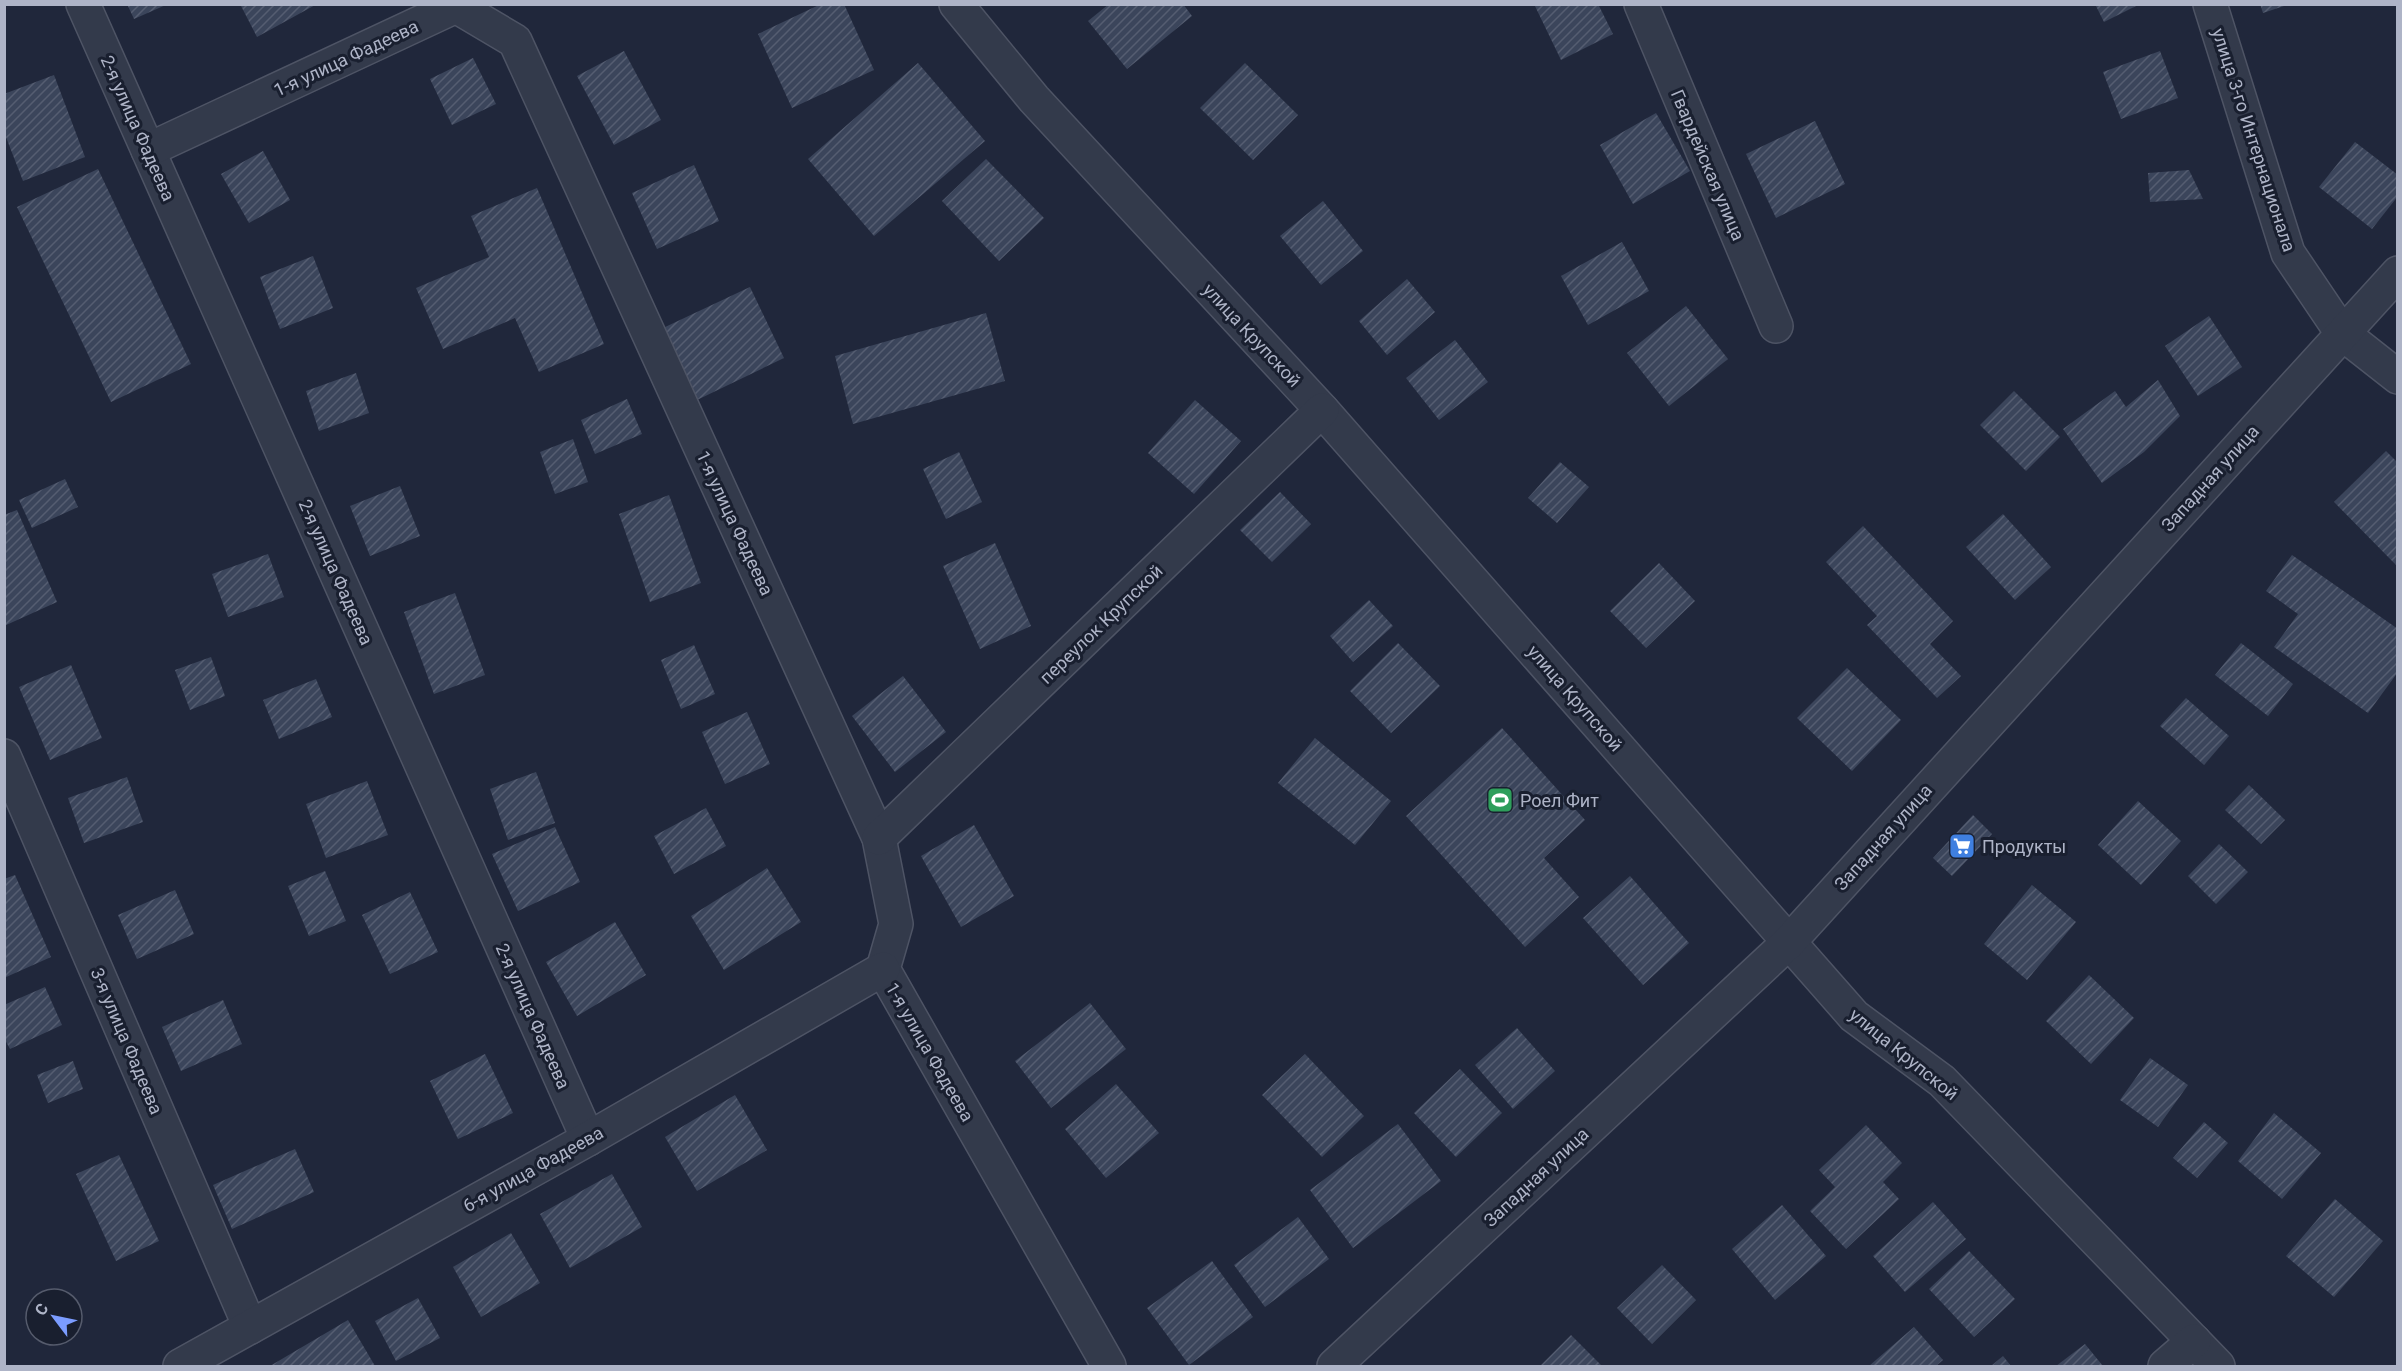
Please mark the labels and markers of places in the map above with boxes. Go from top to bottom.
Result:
sports icon: Роел Фит [1485,785,1515,815]
place label: Роел Фит [1520,790,1599,811]
supermarket icon: Продукты [1947,831,1977,861]
place label: Продукты [1982,836,2066,857]

